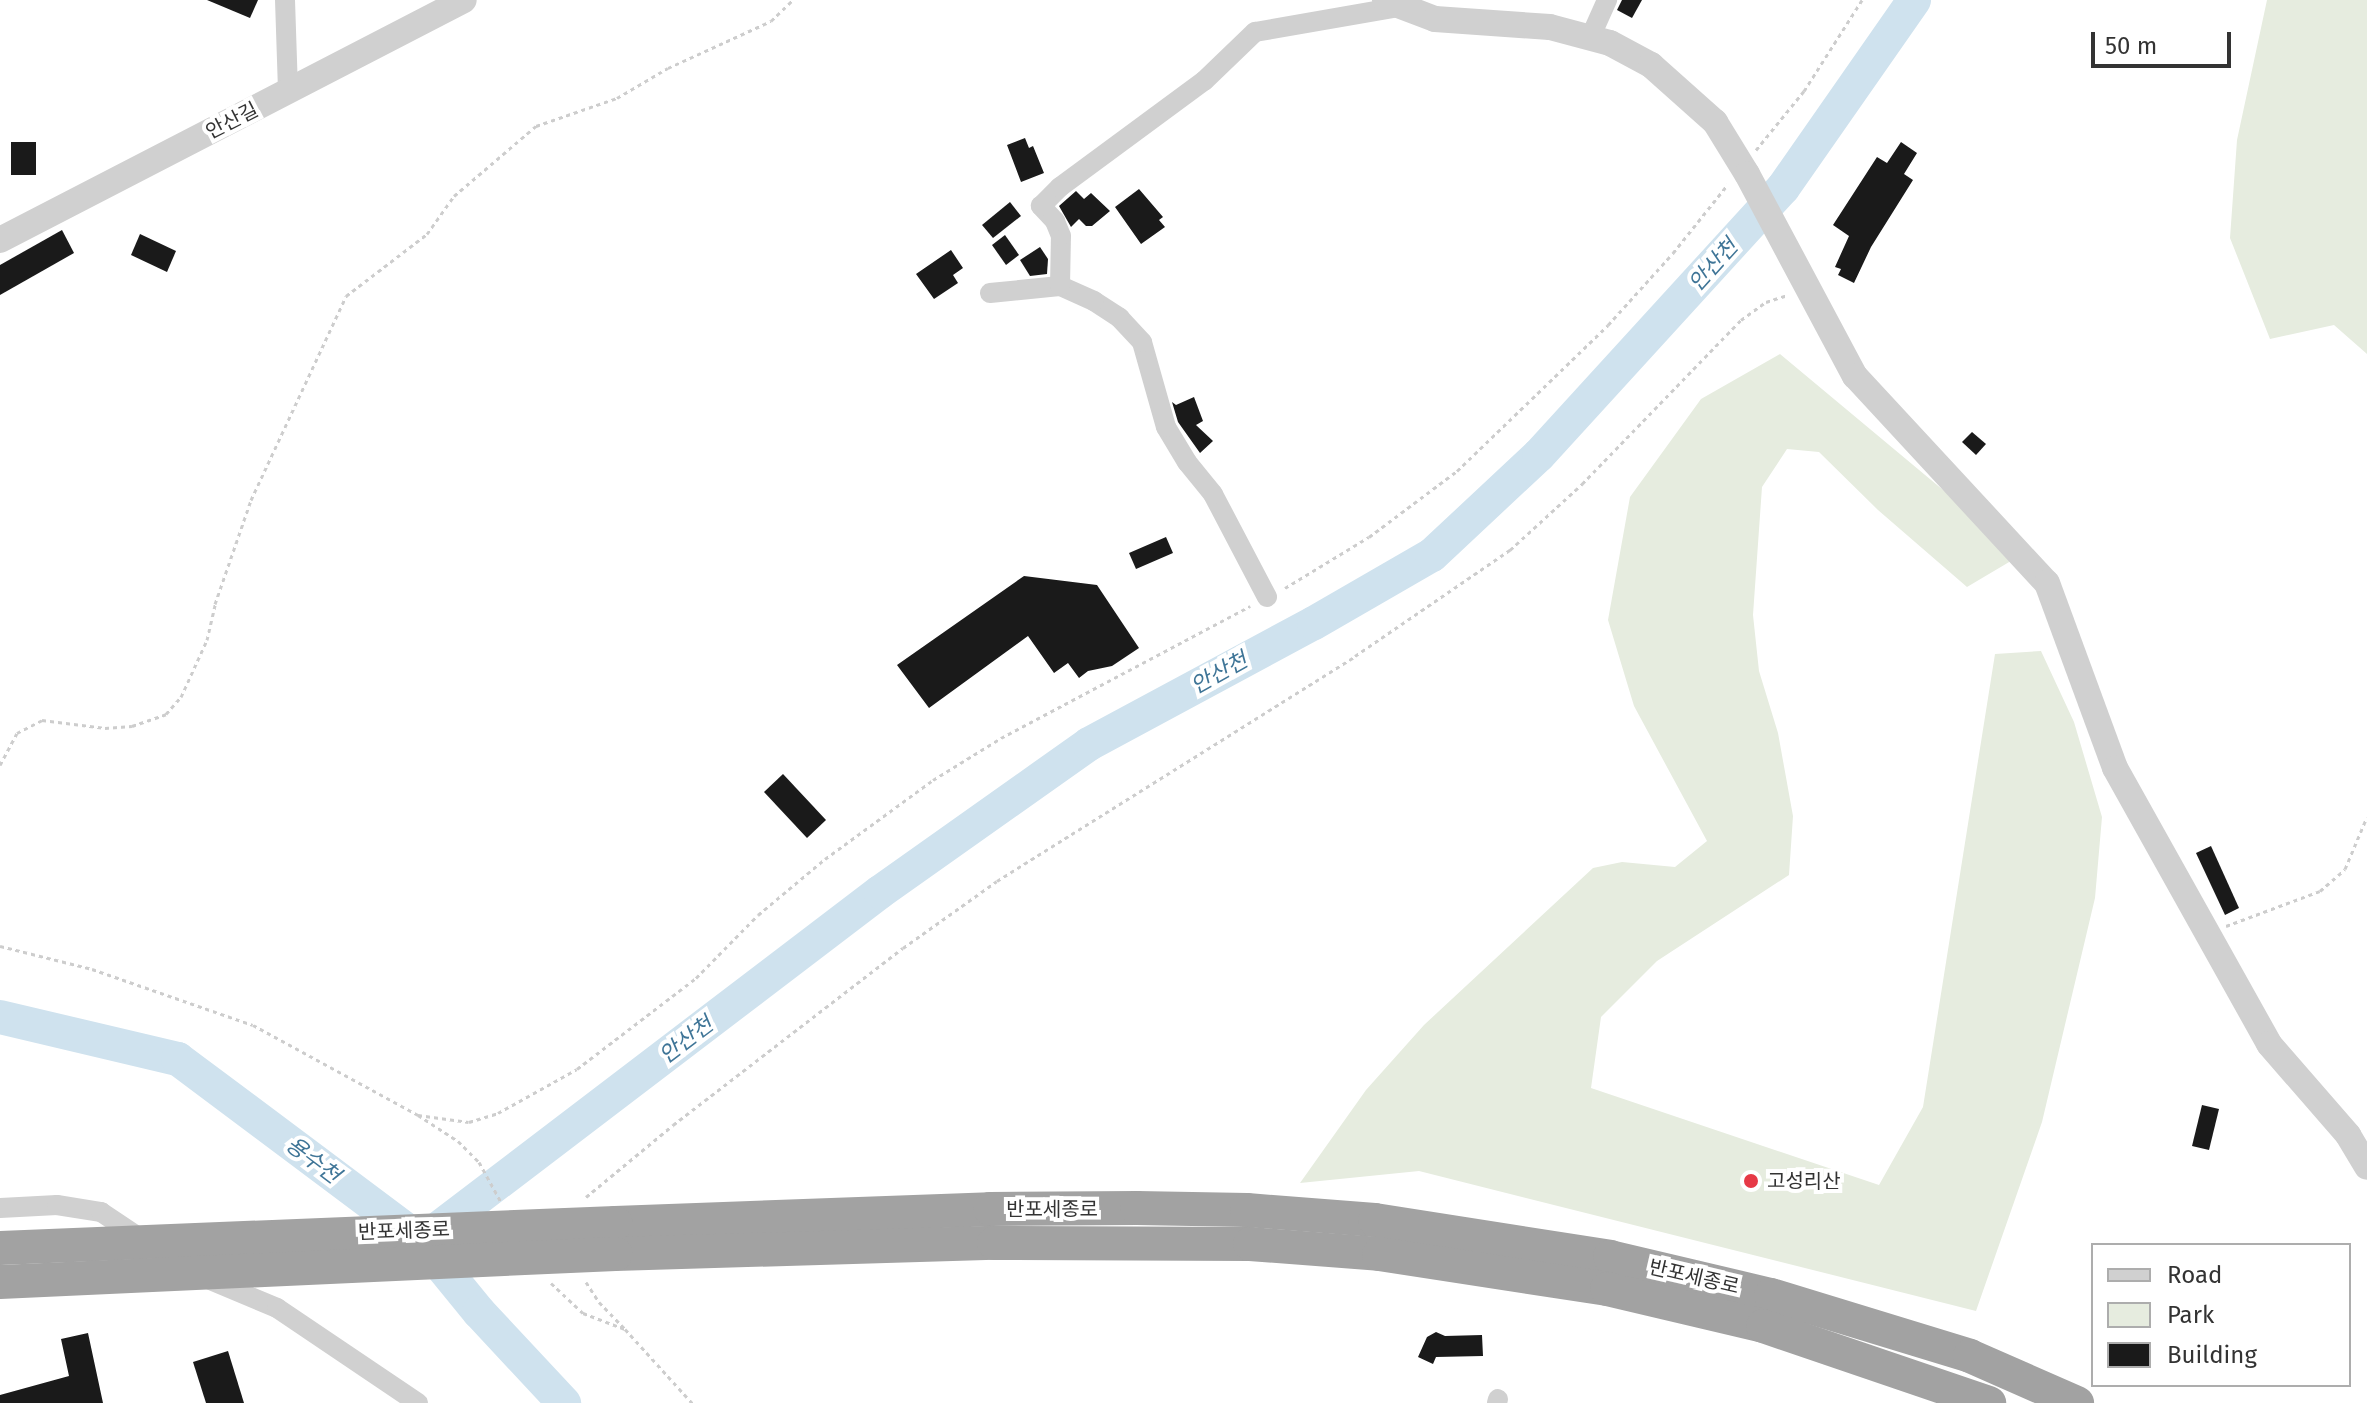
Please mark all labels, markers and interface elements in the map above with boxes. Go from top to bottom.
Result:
scale bar [2095,16,2235,66]
text: 50 m [2105,32,2157,60]
street label: 안산길 [202,98,262,144]
water label: 안산천 [1683,234,1743,296]
water label: 안산천 [1186,647,1252,699]
water label: 안산천 [654,1011,718,1069]
water label: 용수천 [281,1131,345,1189]
place label: 고성리산 [1767,1169,1841,1193]
marker: 고성리산 [1742,1172,1760,1190]
street label: 반포세종로 [1006,1197,1098,1221]
street label: 반포세종로 [358,1217,450,1245]
legend [2091,1243,2351,1387]
street label: 반포세종로 [1646,1255,1742,1299]
text: Road [2167,1261,2222,1289]
text: Park [2167,1301,2214,1329]
text: Building [2167,1341,2257,1369]

